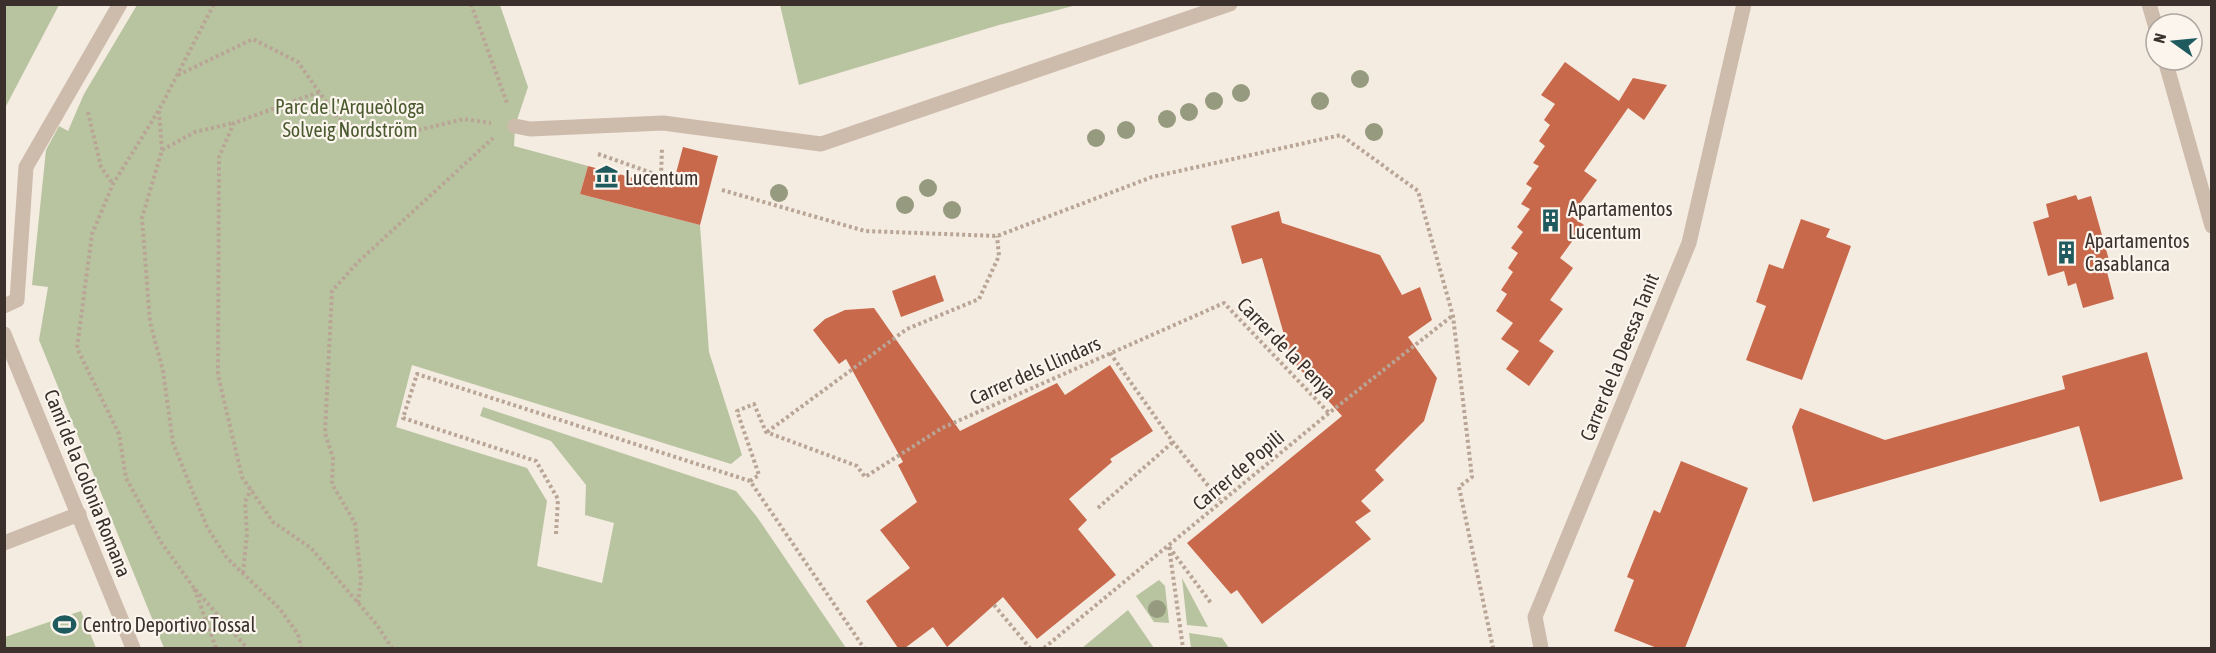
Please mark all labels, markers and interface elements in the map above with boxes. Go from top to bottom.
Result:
north arrow [2144,12,2204,72]
text: N [2150,31,2169,45]
park label: Parc de l'Arqueòloga Solveig Nordström [275,95,425,141]
museum icon: Lucentum [594,164,620,190]
place label: Lucentum [625,166,698,189]
place label: Apartamentos Lucentum [1568,197,1673,243]
building icon: Apartamentos Lucentum [1537,207,1563,233]
place label: Apartamentos Casablanca [2085,229,2190,275]
building icon: Apartamentos Casablanca [2054,239,2080,265]
street label: Carrer de la Deessa Tanit [1575,270,1663,444]
street label: Carrer de la Penya [1233,292,1341,404]
street label: Carrer dels Llindars [966,331,1104,409]
street label: Camí de la Colònia Romana [40,386,136,580]
street label: Carrer de Popili [1188,425,1288,515]
sports icon: Centro Deportivo Tossal [52,611,78,637]
place label: Centro Deportivo Tossal [83,613,256,636]

